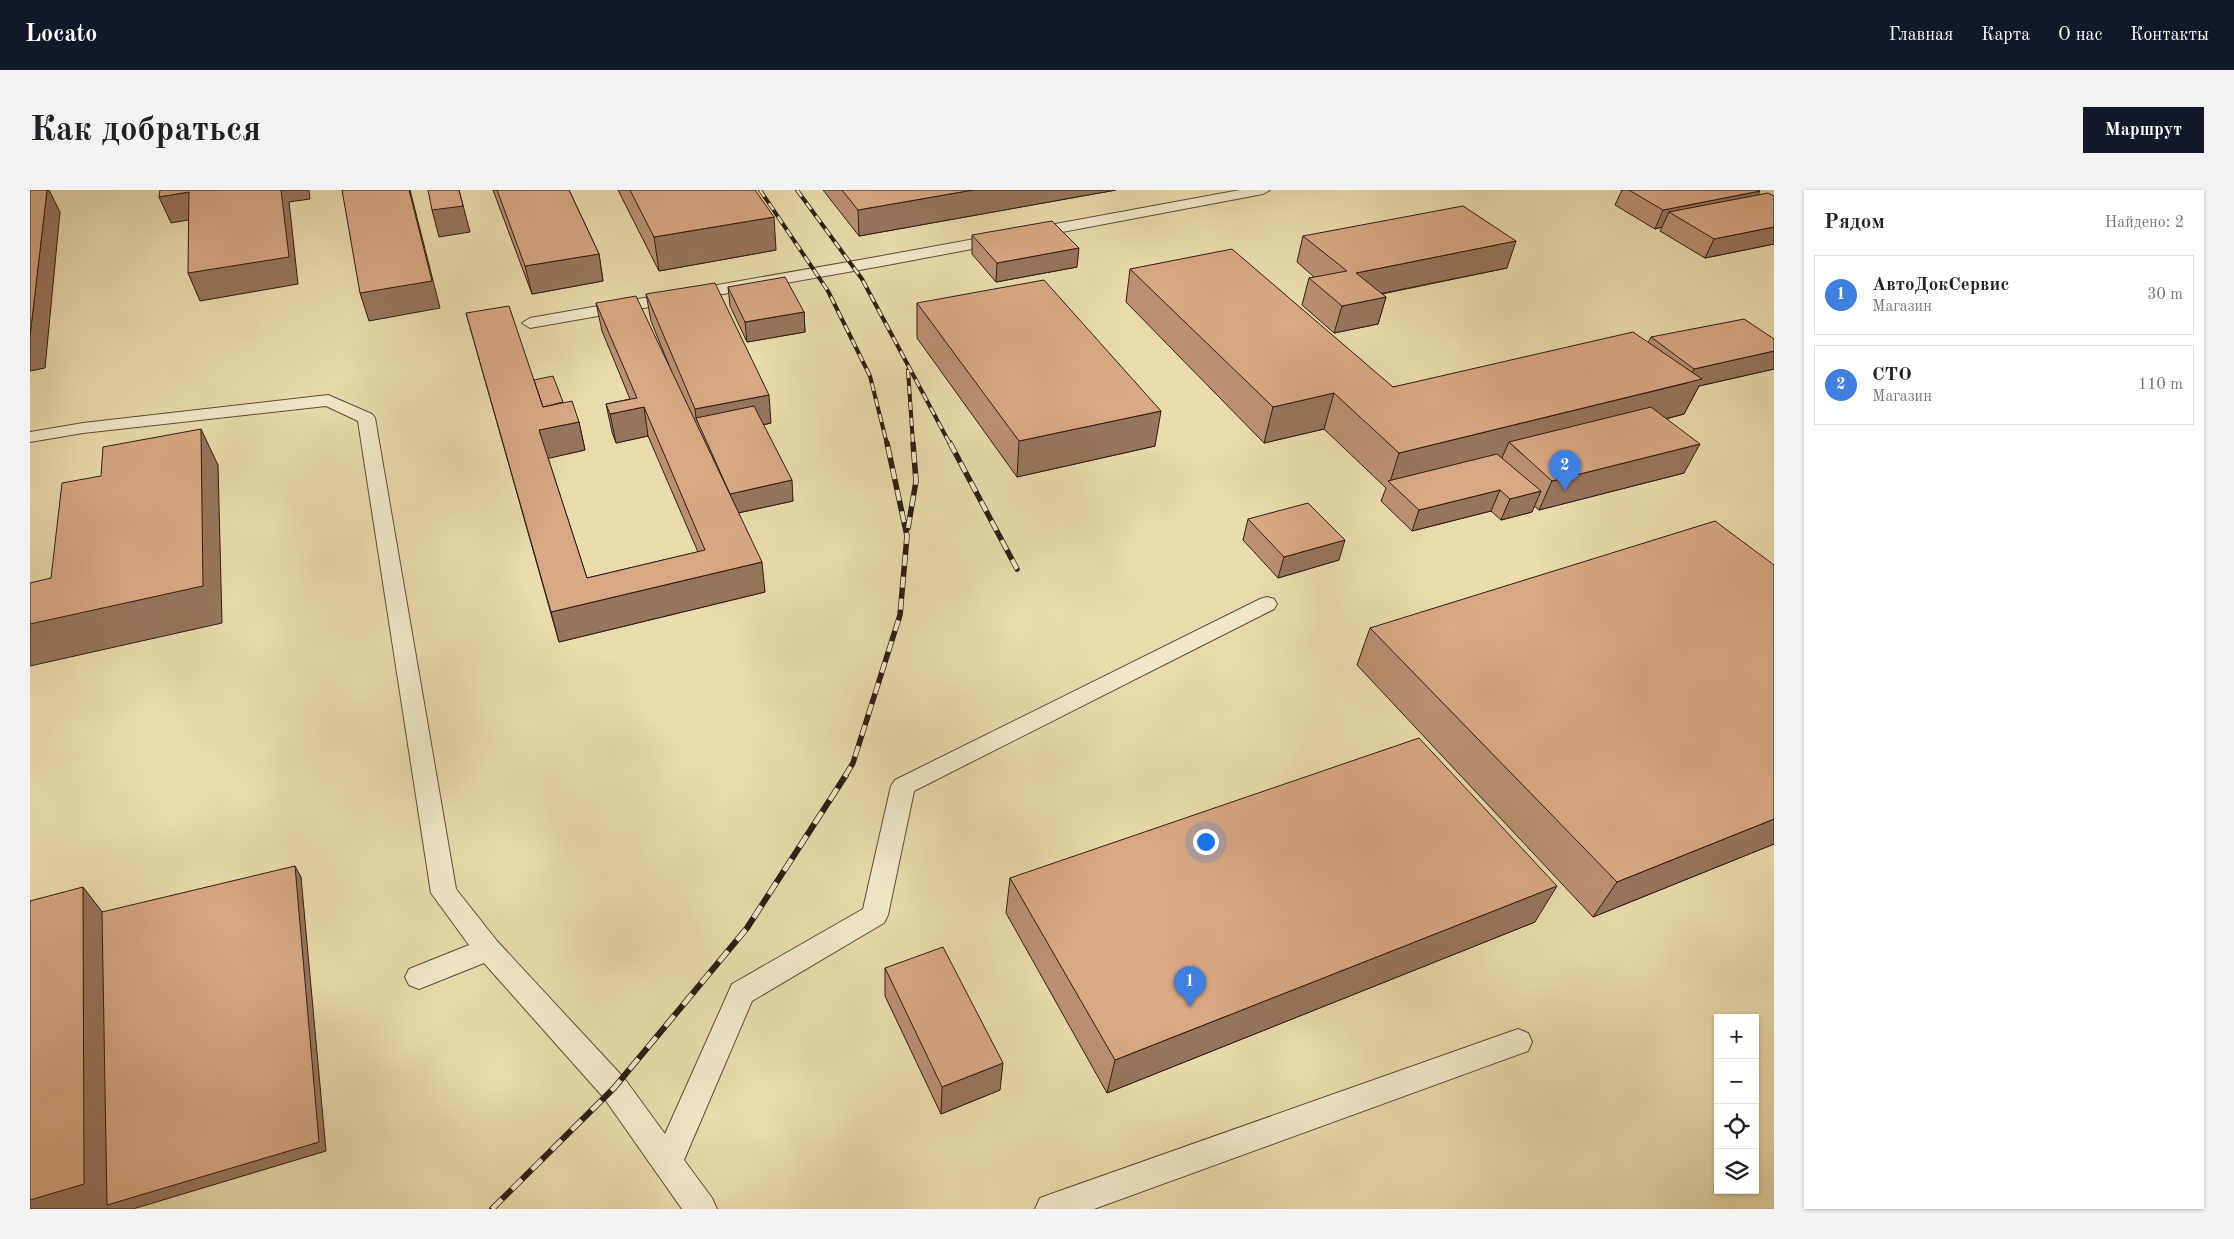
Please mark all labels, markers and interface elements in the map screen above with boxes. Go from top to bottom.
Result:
text: Locato [25,23,97,47]
text: Главная [1889,26,1953,44]
text: Карта [1981,26,2030,44]
text: О нас [2058,26,2102,44]
text: Контакты [2130,26,2209,44]
button: Маршрут [2083,107,2204,153]
text: Как добраться [30,113,261,148]
text: Рядом [1824,212,1885,233]
text: Найдено: 2 [2105,215,2184,231]
text: АвтоДокСервис [1872,276,2009,295]
text: 1 [1836,287,1846,303]
text: 30 m [2147,287,2183,303]
text: Магазин [1872,299,1932,315]
text: СТО [1872,366,1912,385]
text: 2 [1836,377,1846,393]
text: 110 m [2138,377,2183,393]
text: Магазин [1872,389,1932,405]
pin: 2 [1549,450,1581,491]
your location [1193,829,1219,855]
pin: 1 [1174,966,1206,1007]
map controls [1714,1014,1759,1194]
button: + [1714,1014,1759,1059]
button: − [1714,1059,1759,1104]
button: locate [1714,1104,1759,1149]
button: layers [1714,1149,1759,1194]

